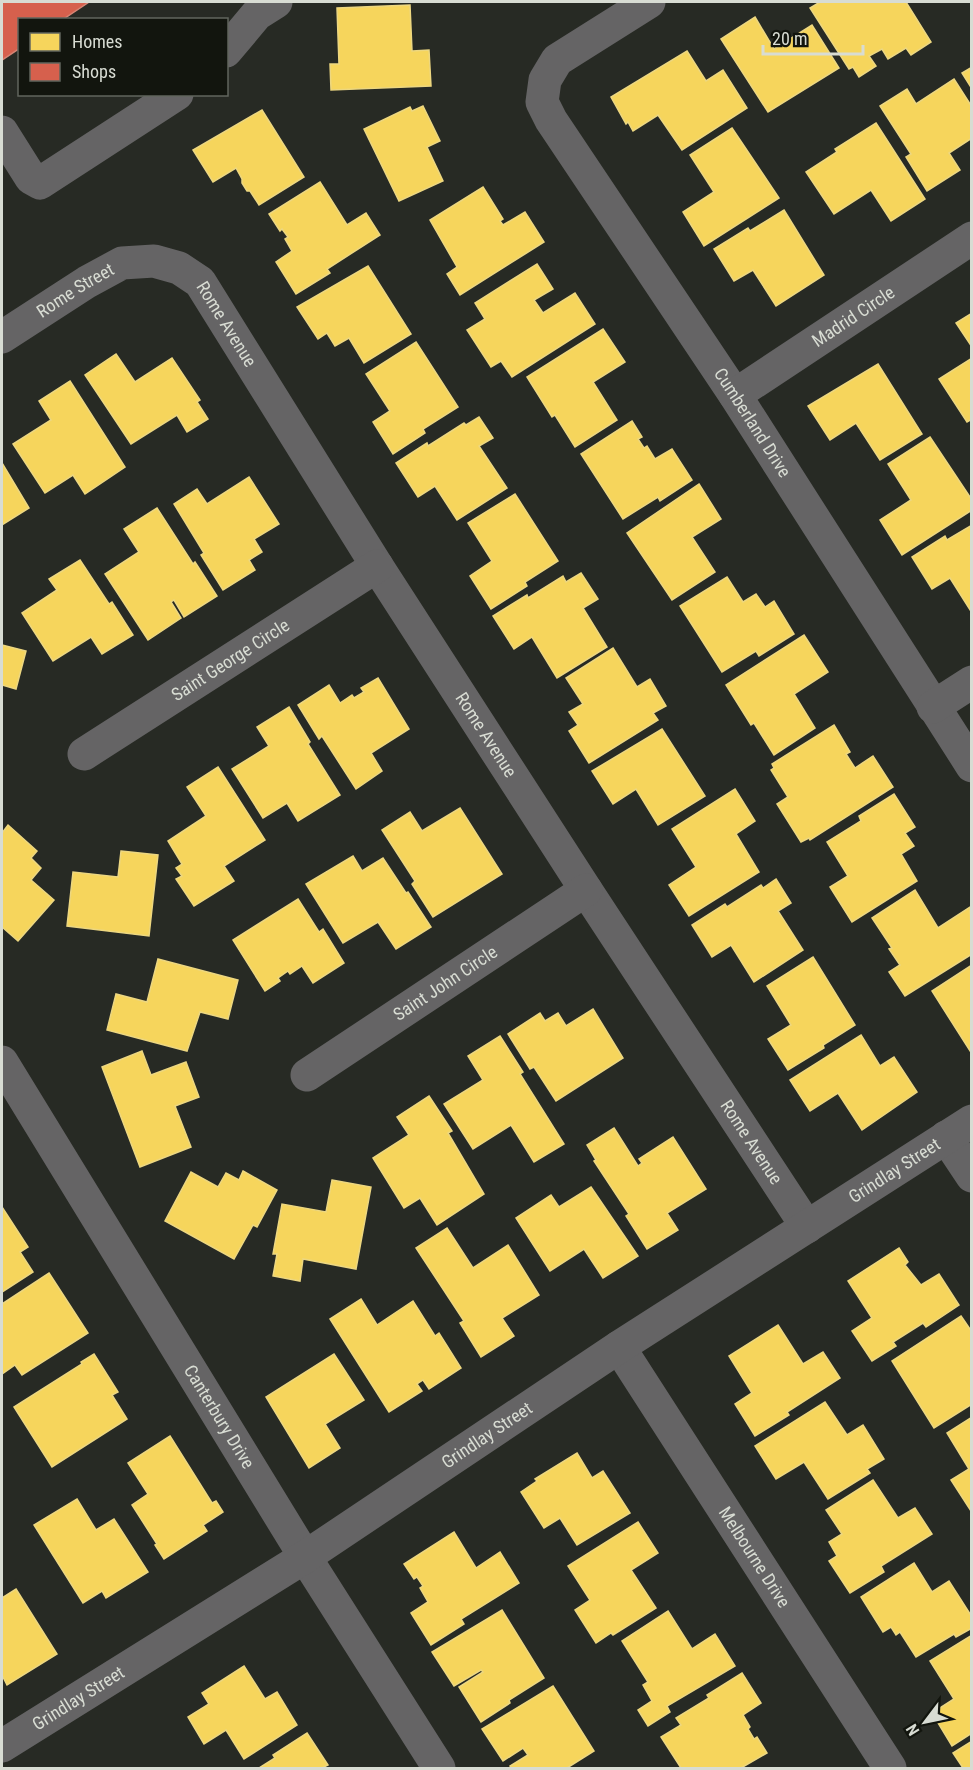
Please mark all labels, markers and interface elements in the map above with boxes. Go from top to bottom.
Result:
legend [18,18,228,96]
scale bar [763,18,864,56]
text: 20 m [772,28,807,49]
text: Homes [72,31,122,52]
text: Shops [72,61,116,82]
street label: Rome Street [33,258,117,322]
street label: Rome Avenue [192,277,261,370]
street label: Madrid Circle [808,281,898,351]
street label: Cumberland Drive [710,364,796,481]
street label: Saint George Circle [167,614,293,705]
street label: Rome Avenue [451,688,521,781]
street label: Saint John Circle [389,941,501,1025]
street label: Rome Avenue [716,1096,787,1188]
street label: Grindlay Street [845,1133,944,1207]
street label: Canterbury Drive [180,1361,259,1472]
street label: Grindlay Street [437,1397,536,1473]
street label: Melbourne Drive [715,1503,795,1611]
street label: Grindlay Street [28,1661,128,1734]
north arrow [895,1692,955,1752]
text: N [902,1720,923,1739]

